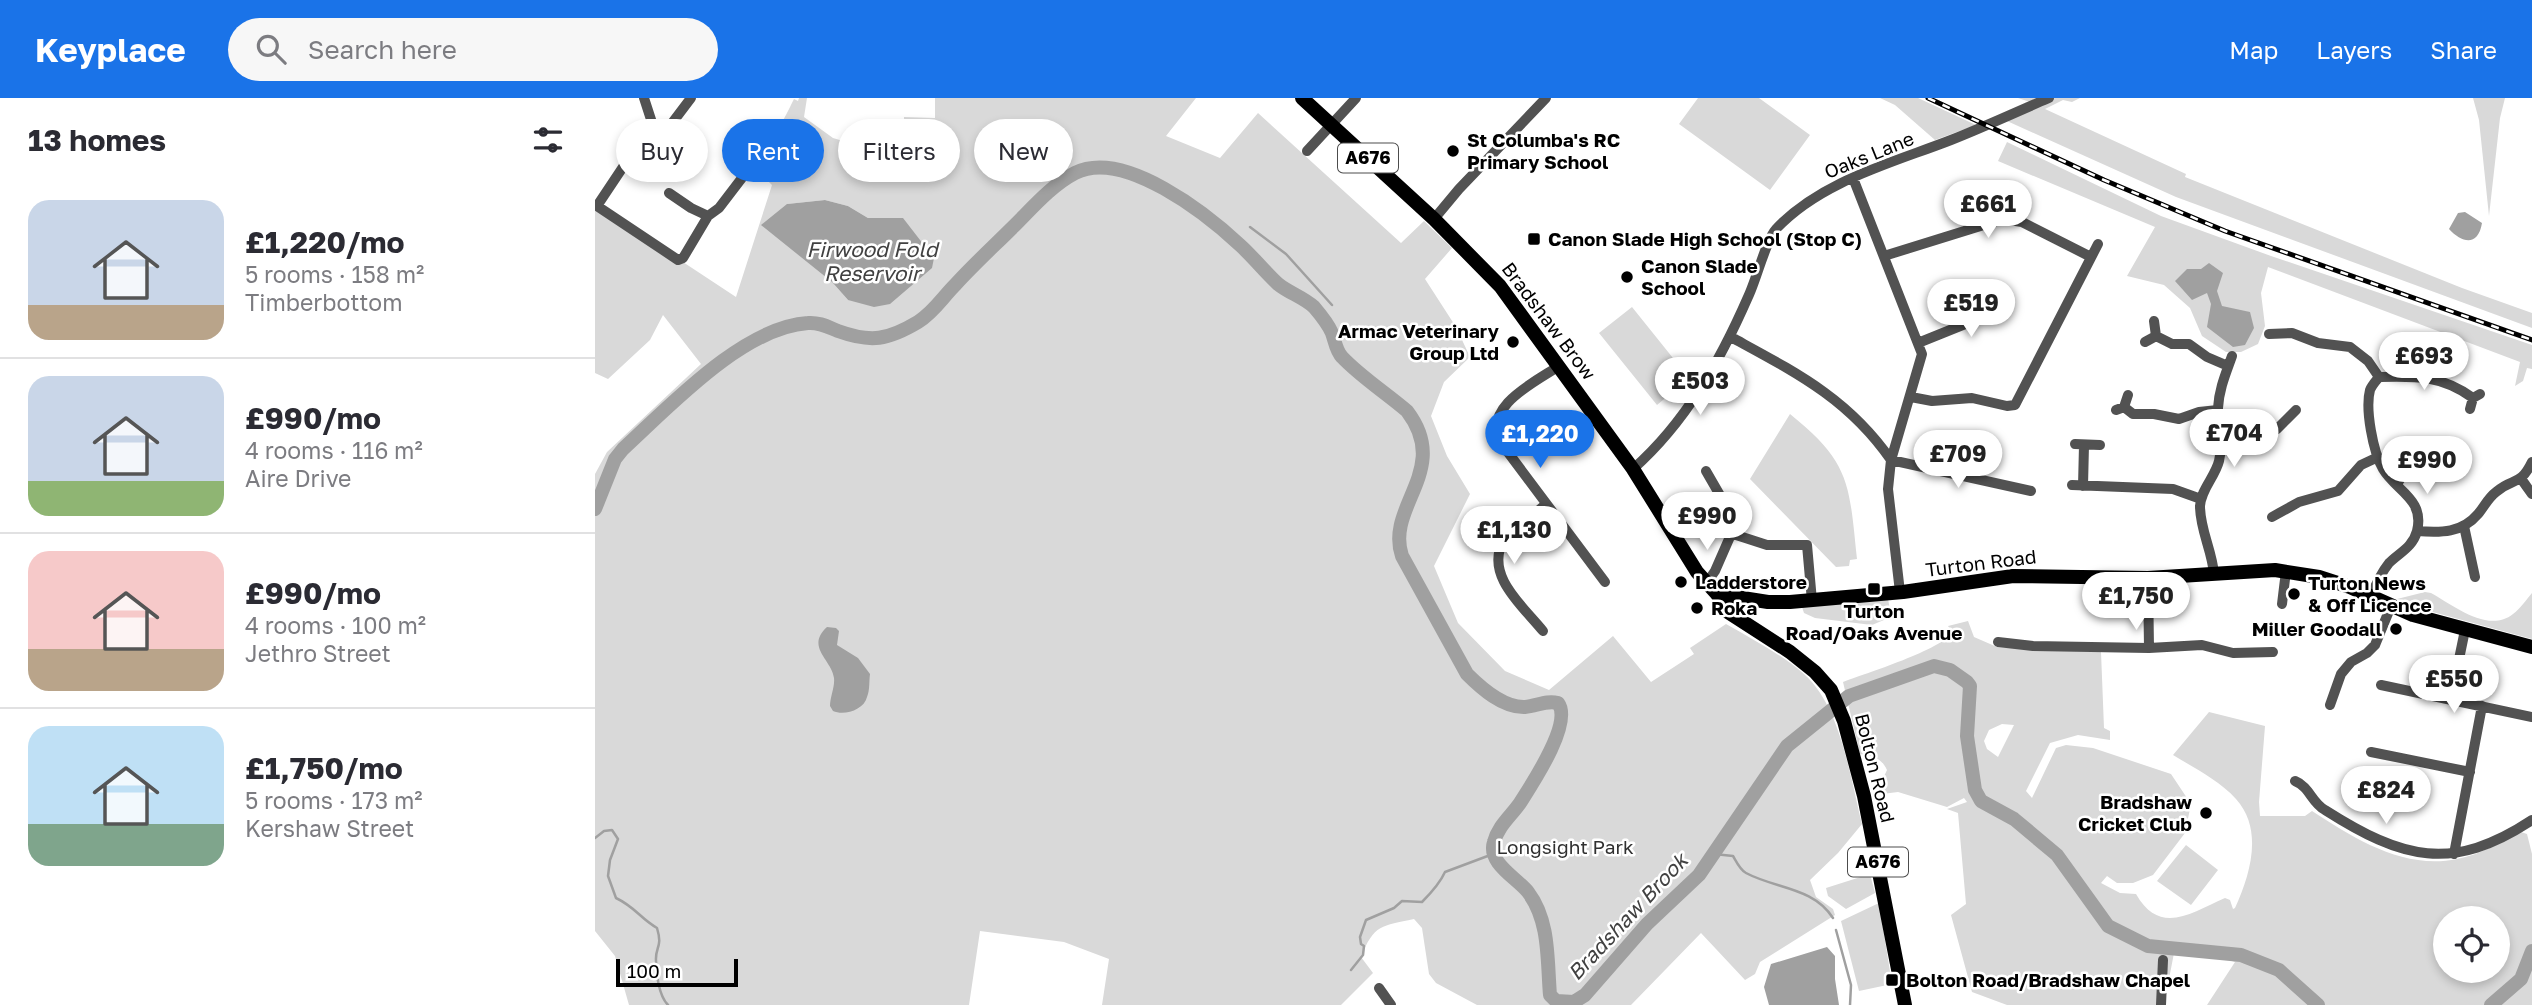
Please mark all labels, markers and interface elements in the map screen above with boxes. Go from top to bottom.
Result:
search box [228,18,718,81]
text: Keyplace [35,30,186,69]
icon: search [252,30,290,68]
text: Search here [308,34,457,65]
text: Map [2229,35,2278,64]
text: Layers [2316,35,2392,64]
text: Share [2430,35,2497,64]
chip: Buy [616,119,708,182]
chip: Rent [722,119,824,182]
chip: Filters [838,119,960,182]
chip: New [974,119,1073,182]
icon: filters [529,121,567,159]
text: 13 homes [28,122,166,158]
street label: Oaks Lane [1821,126,1917,183]
place label: St Columba's RC Primary School [1467,128,1620,173]
marker: St Columba's RC Primary School [1445,143,1461,159]
road number: A676 [1338,144,1398,172]
pin: £661 [1947,180,2029,240]
text: £661 [1960,189,2016,217]
text: £1,220/mo [245,224,405,260]
place label: Canon Slade High School (Stop C) [1548,227,1862,250]
icon: home [84,228,168,312]
marker: Canon Slade High School (Stop C) [1526,231,1542,247]
water label: Firwood Fold Reservoir [806,236,940,286]
place label: Canon Slade School [1641,254,1758,299]
street label: Bradshaw Brow [1498,257,1601,384]
text: 5 rooms · 158 m² [245,260,424,288]
marker: Canon Slade School [1619,269,1635,285]
pin: £519 [1930,280,2012,339]
text: Timberbottom [245,288,403,316]
text: £519 [1943,288,1999,316]
place label: Armac Veterinary Group Ltd [1338,319,1500,364]
pin: £693 [2383,332,2465,392]
marker: Armac Veterinary Group Ltd [1505,334,1521,350]
text: £693 [2395,341,2453,369]
pin: £503 [1659,358,1741,417]
text: £503 [1671,366,1729,394]
text: £990/mo [245,400,381,436]
icon: home [84,404,168,488]
pin: £1,220 [1483,410,1597,470]
pin: £704 [2193,410,2275,469]
text: £704 [2205,418,2263,446]
text: £1,220 [1501,419,1579,447]
pin: £709 [1917,430,1999,490]
text: 4 rooms · 116 m² [245,436,423,464]
pin: £990 [2386,436,2468,496]
text: £709 [1929,439,1987,467]
text: £990 [2397,445,2457,473]
text: Aire Drive [245,464,351,492]
pin: £990 [1666,492,1748,552]
text: £990 [1677,501,1737,529]
pin: £1,130 [1457,506,1571,566]
text: £1,130 [1476,515,1552,543]
street label: Turton Road [1924,544,2038,581]
place label: Ladderstore [1695,570,1807,593]
place label: Turton News & Off Licence [2308,571,2432,616]
pin: £1,750 [2079,573,2193,632]
marker: Ladderstore [1673,574,1689,590]
text: £990/mo [245,575,381,611]
icon: home [84,579,168,663]
marker: Turton Road/Oaks Avenue [1866,581,1882,597]
text: £1,750 [2098,581,2174,609]
marker: Turton News & Off Licence [2286,586,2302,602]
place label: Roka [1711,596,1757,619]
place label: Turton Road/Oaks Avenue [1786,599,1962,644]
marker: Roka [1689,600,1705,616]
text: 4 rooms · 100 m² [245,611,426,639]
place label: Miller Goodall [2252,617,2382,640]
marker: Miller Goodall [2388,621,2404,637]
text: Jethro Street [245,639,391,667]
pin: £550 [2413,656,2495,715]
text: £550 [2425,664,2483,692]
street label: Bolton Road [1851,711,1900,825]
text: £1,750/mo [245,750,403,786]
icon: home [84,754,168,838]
pin: £824 [2345,766,2427,826]
text: £824 [2357,775,2415,803]
text: 5 rooms · 173 m² [245,786,423,814]
place label: Bradshaw Cricket Club [2078,790,2192,835]
marker: Bradshaw Cricket Club [2198,805,2214,821]
text: Kershaw Street [245,814,414,842]
park label: Longsight Park [1496,835,1634,858]
water label: Bradshaw Brook [1562,846,1694,985]
road number: A676 [1848,848,1908,876]
map controls [2433,906,2510,983]
button: locate [2433,906,2510,983]
scale bar [616,956,739,988]
text: 100 m [627,959,681,982]
place label: Bolton Road/Bradshaw Chapel [1906,968,2190,991]
marker: Bolton Road/Bradshaw Chapel [1884,972,1900,988]

